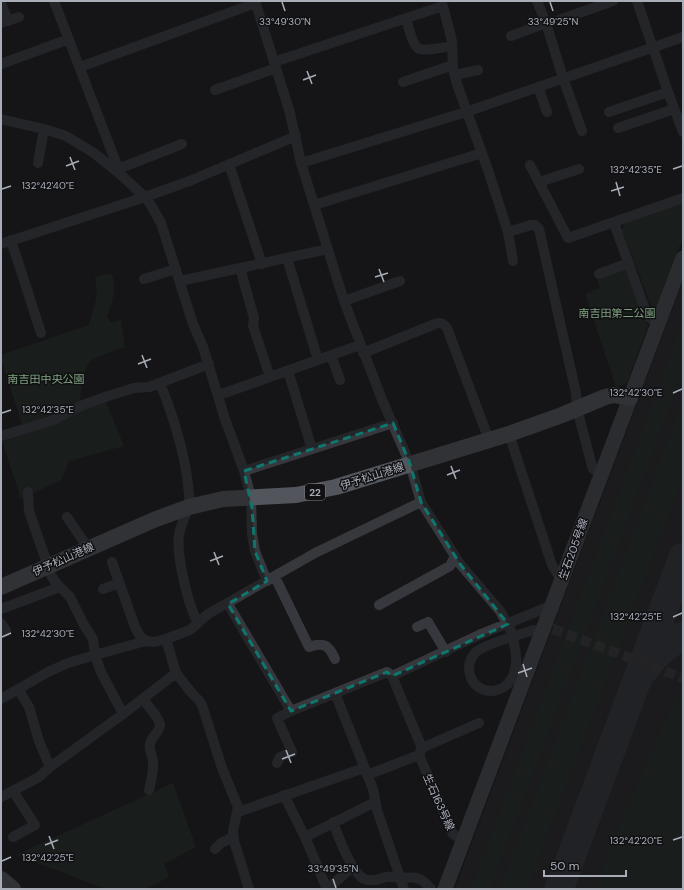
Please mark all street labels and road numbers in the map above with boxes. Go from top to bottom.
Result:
street label: 伊予松山港線 [338,459,406,493]
road number: 22 [305,484,325,500]
street label: 生石205号線 [555,516,591,582]
street label: 伊予松山港線 [30,539,96,579]
street label: 生石163号線 [420,771,458,833]

